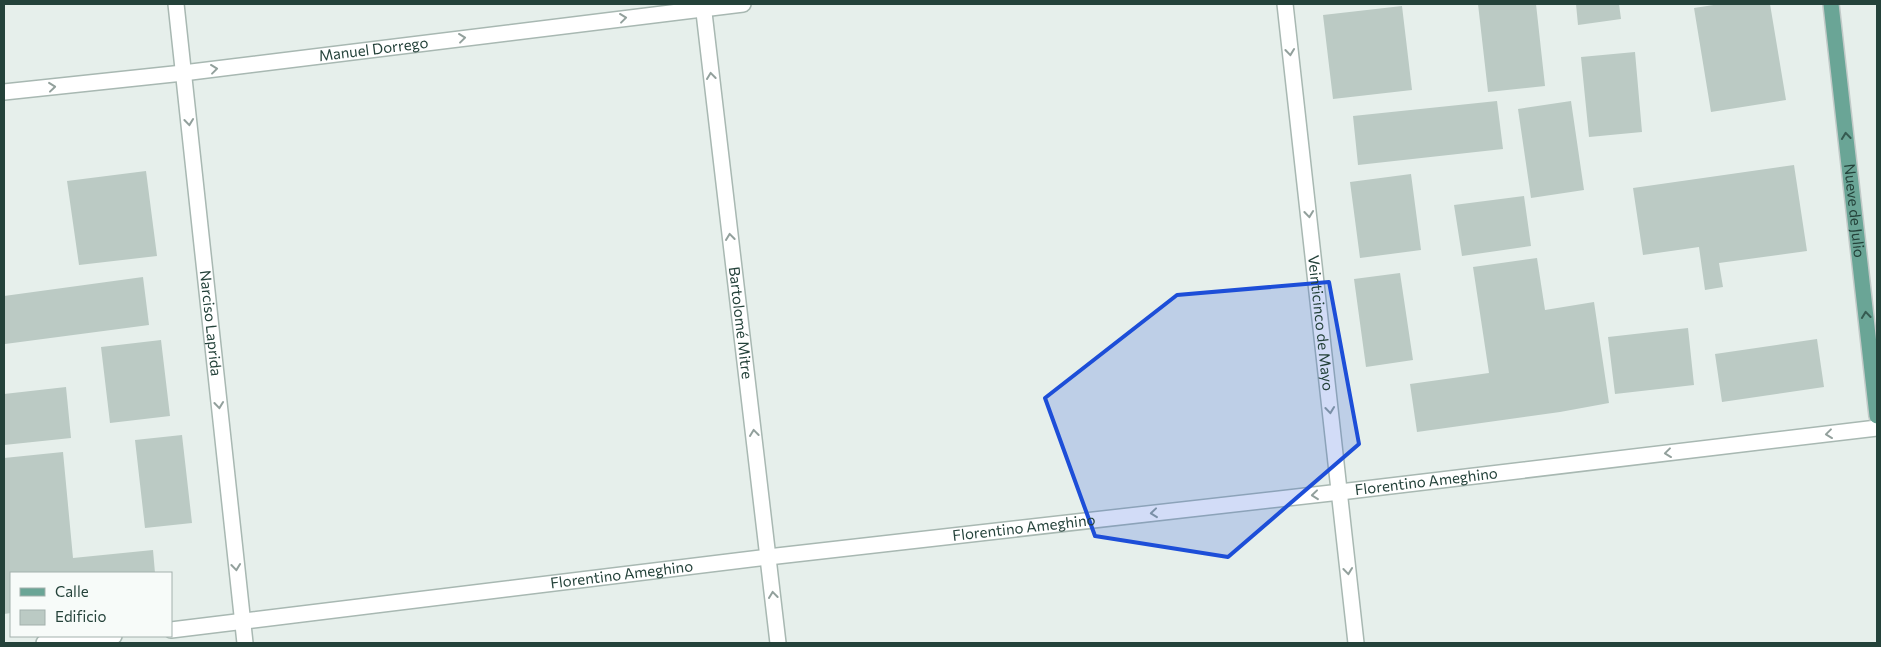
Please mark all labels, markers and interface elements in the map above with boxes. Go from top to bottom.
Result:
one-way arrow [619,13,627,24]
street label: Manuel Dorrego [318,33,429,64]
one-way arrow [458,33,466,44]
one-way arrow [1284,49,1295,57]
one-way arrow [210,64,218,75]
one-way arrow [706,72,717,80]
one-way arrow [49,82,57,93]
one-way arrow [183,118,194,126]
one-way arrow [1841,132,1852,140]
street label: Nueve de Julio [1841,163,1869,259]
one-way arrow [1303,210,1314,218]
one-way arrow [725,233,736,241]
street label: Veinticinco de Mayo [1305,254,1338,392]
street label: Bartolomé Mitre [726,265,757,380]
street label: Narciso Laprida [197,269,226,377]
one-way arrow [1861,311,1872,319]
one-way arrow [213,401,224,409]
one-way arrow [1324,406,1335,414]
one-way arrow [1825,428,1833,438]
one-way arrow [749,429,760,437]
one-way arrow [1663,447,1671,458]
street label: Florentino Ameghino [1354,463,1499,498]
one-way arrow [1311,489,1319,500]
one-way arrow [1149,507,1157,518]
street label: Florentino Ameghino [951,510,1096,544]
street label: Florentino Ameghino [549,556,694,592]
one-way arrow [231,563,242,571]
one-way arrow [1342,568,1353,576]
legend [10,572,172,637]
text: Calle [55,582,89,600]
one-way arrow [768,591,779,599]
text: Edificio [55,607,106,625]

